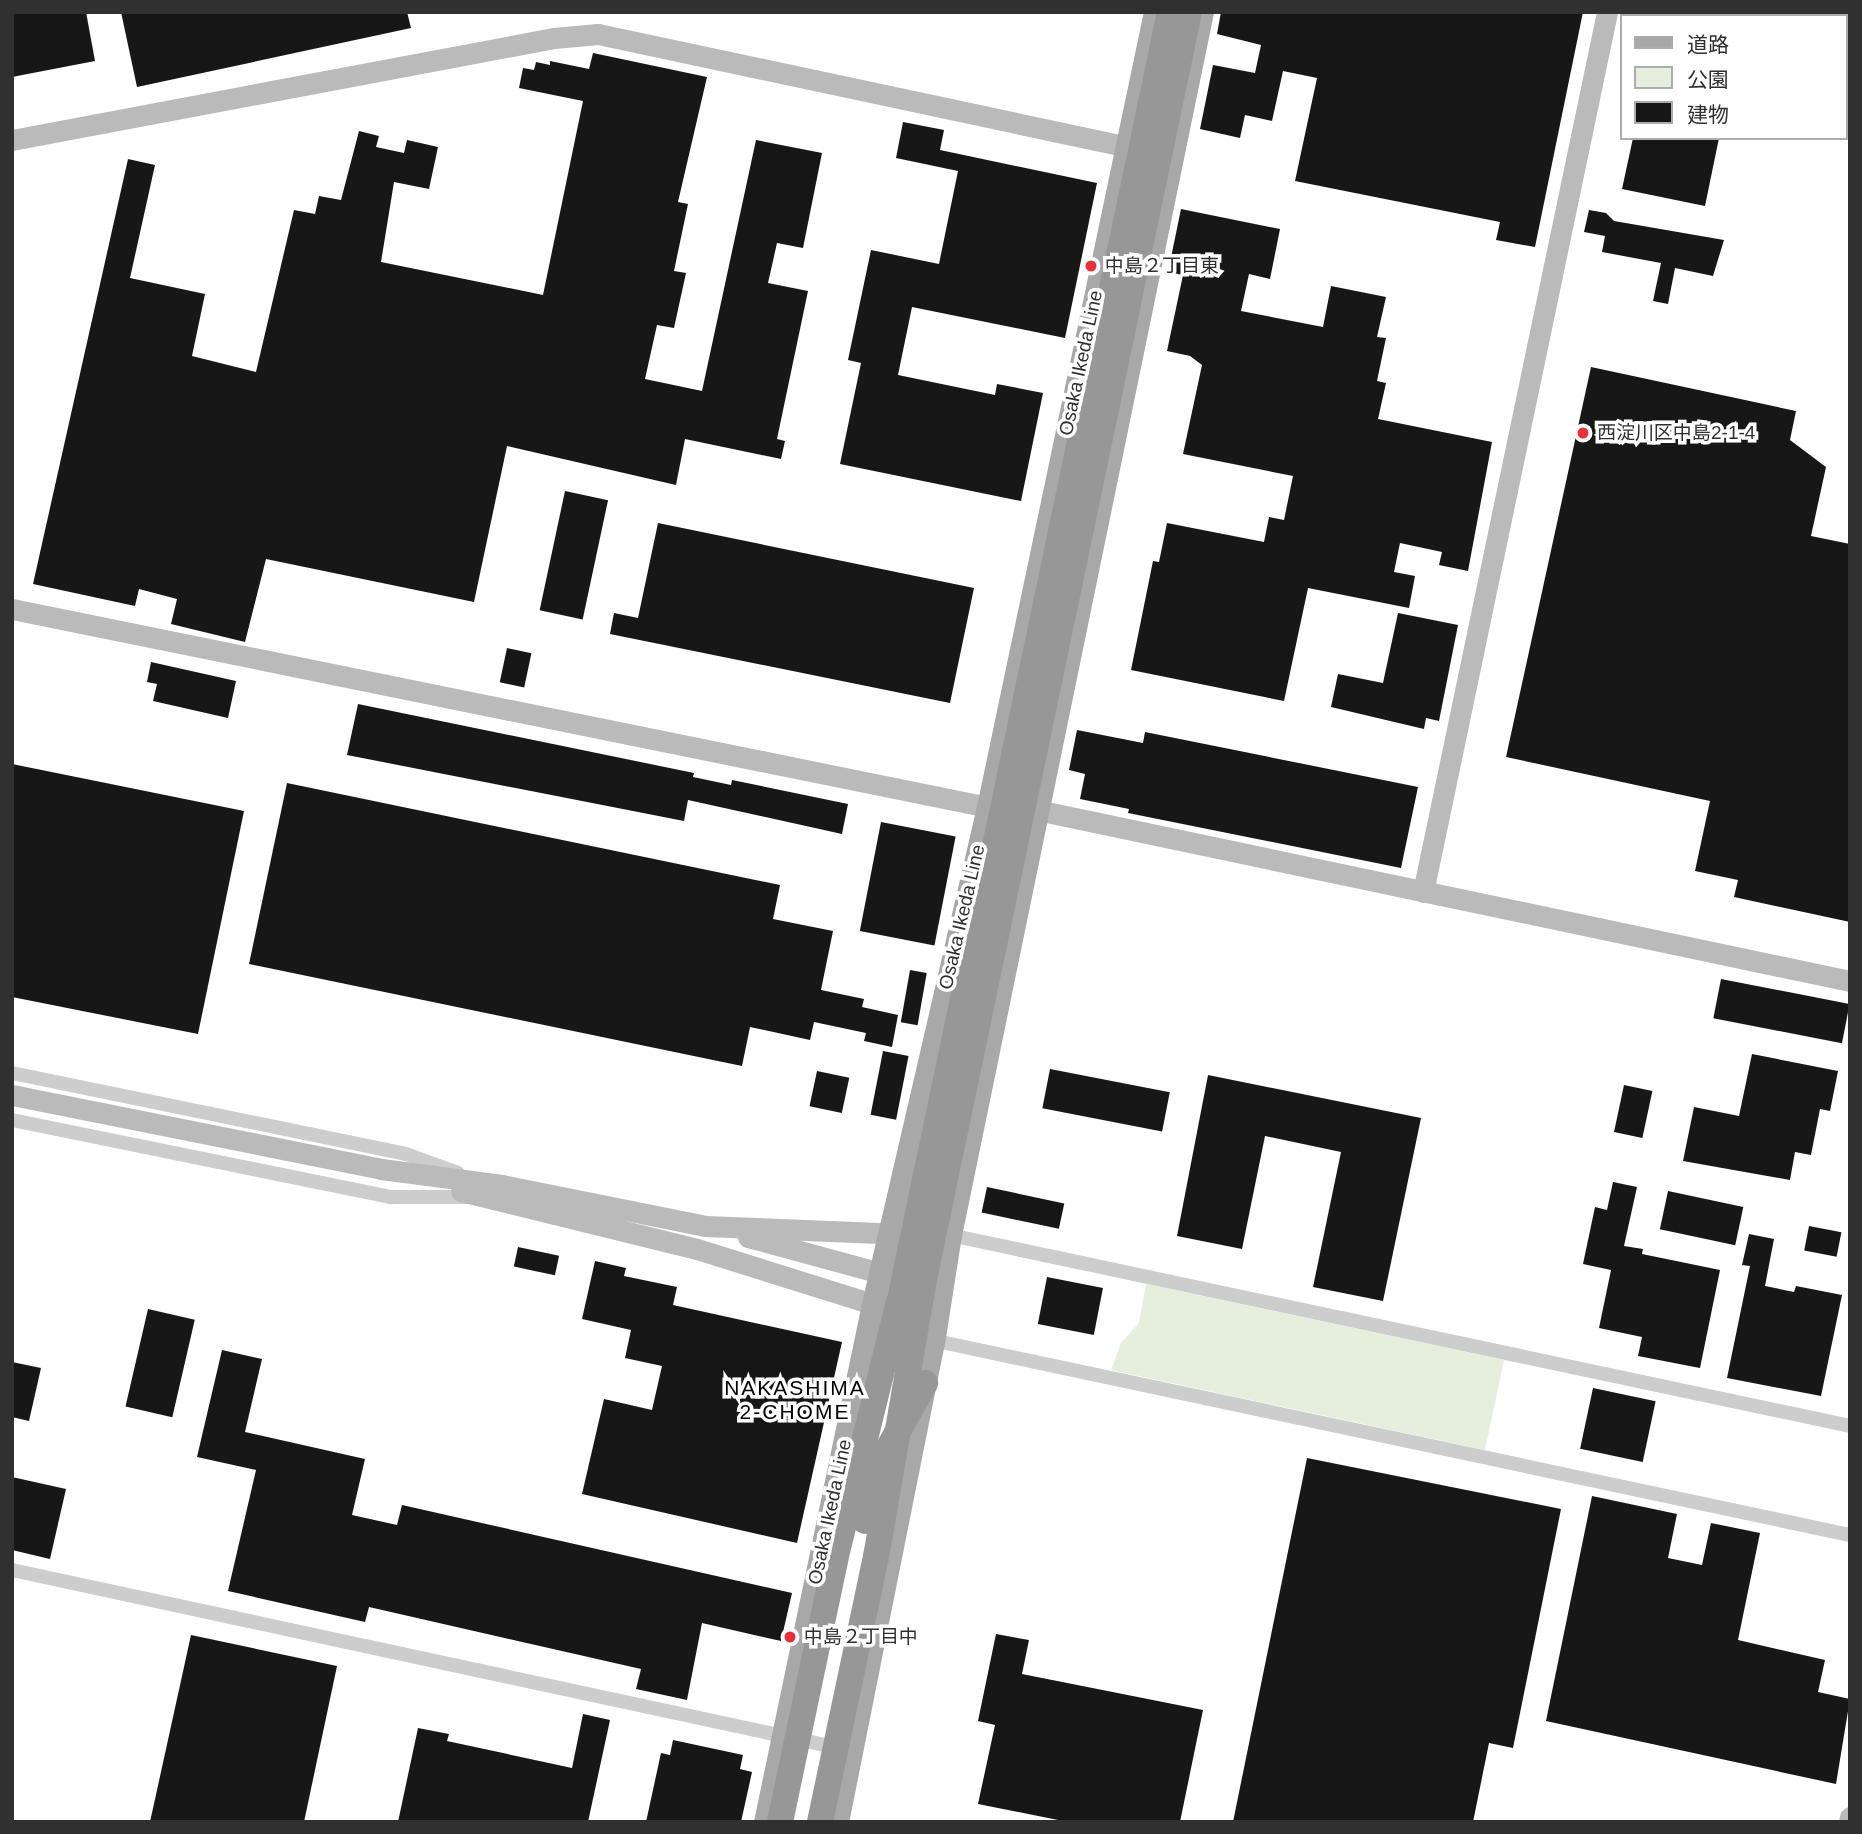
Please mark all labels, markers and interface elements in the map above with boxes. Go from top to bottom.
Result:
legend [1620,14,1848,140]
text: 道路 [1687,33,1729,56]
text: 公園 [1687,68,1729,91]
text: 建物 [1687,103,1729,126]
place label: 中島２丁目東 [1105,255,1219,277]
marker: 中島２丁目東 [1083,258,1099,274]
street label: Osaka Ikeda Line [1054,288,1108,438]
place label: 西淀川区中島2-1-4 [1597,422,1755,444]
marker: 西淀川区中島2-1-4 [1575,425,1591,441]
street label: Osaka Ikeda Line [934,842,990,992]
district label: NAKASHIMA 2-CHOME [725,1375,865,1425]
street label: Osaka Ikeda Line [803,1437,857,1587]
place label: 中島２丁目中 [804,1626,918,1648]
marker: 中島２丁目中 [782,1629,798,1645]

